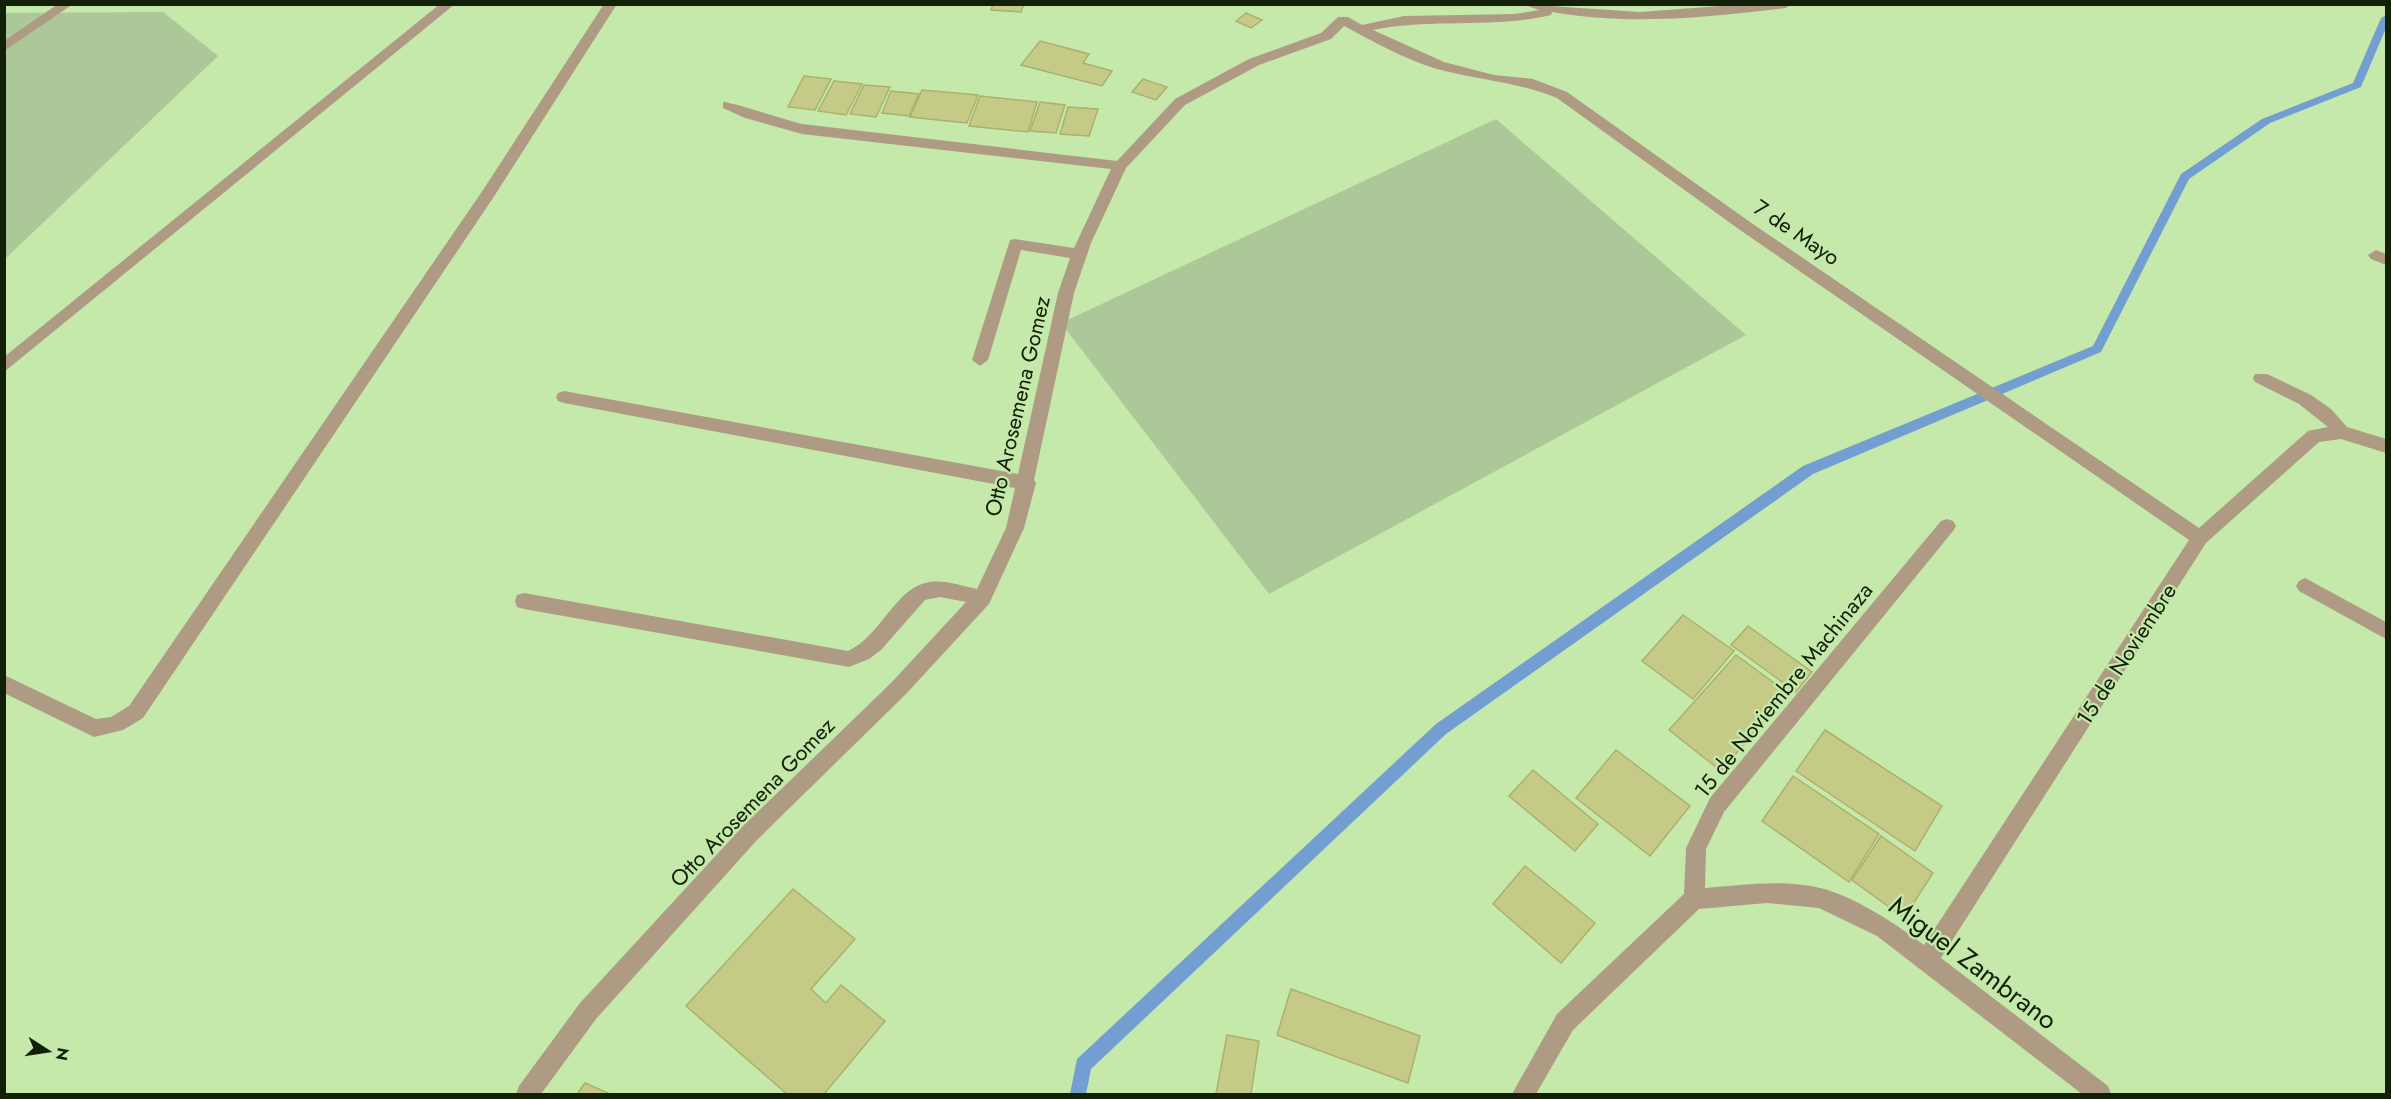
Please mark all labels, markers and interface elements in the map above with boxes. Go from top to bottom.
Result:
street label: 7 de Mayo [1747,191,1847,273]
street label: Otto Arosemena Gomez [976,293,1058,519]
street label: 15 de Noviembre Machinaza [1686,576,1880,804]
street label: 15 de Noviembre [2068,577,2184,731]
street label: Otto Arosemena Gomez [662,710,842,894]
street label: Miguel Zambrano [1881,886,2066,1039]
north arrow [18,1021,78,1081]
text: N [50,1045,75,1063]

